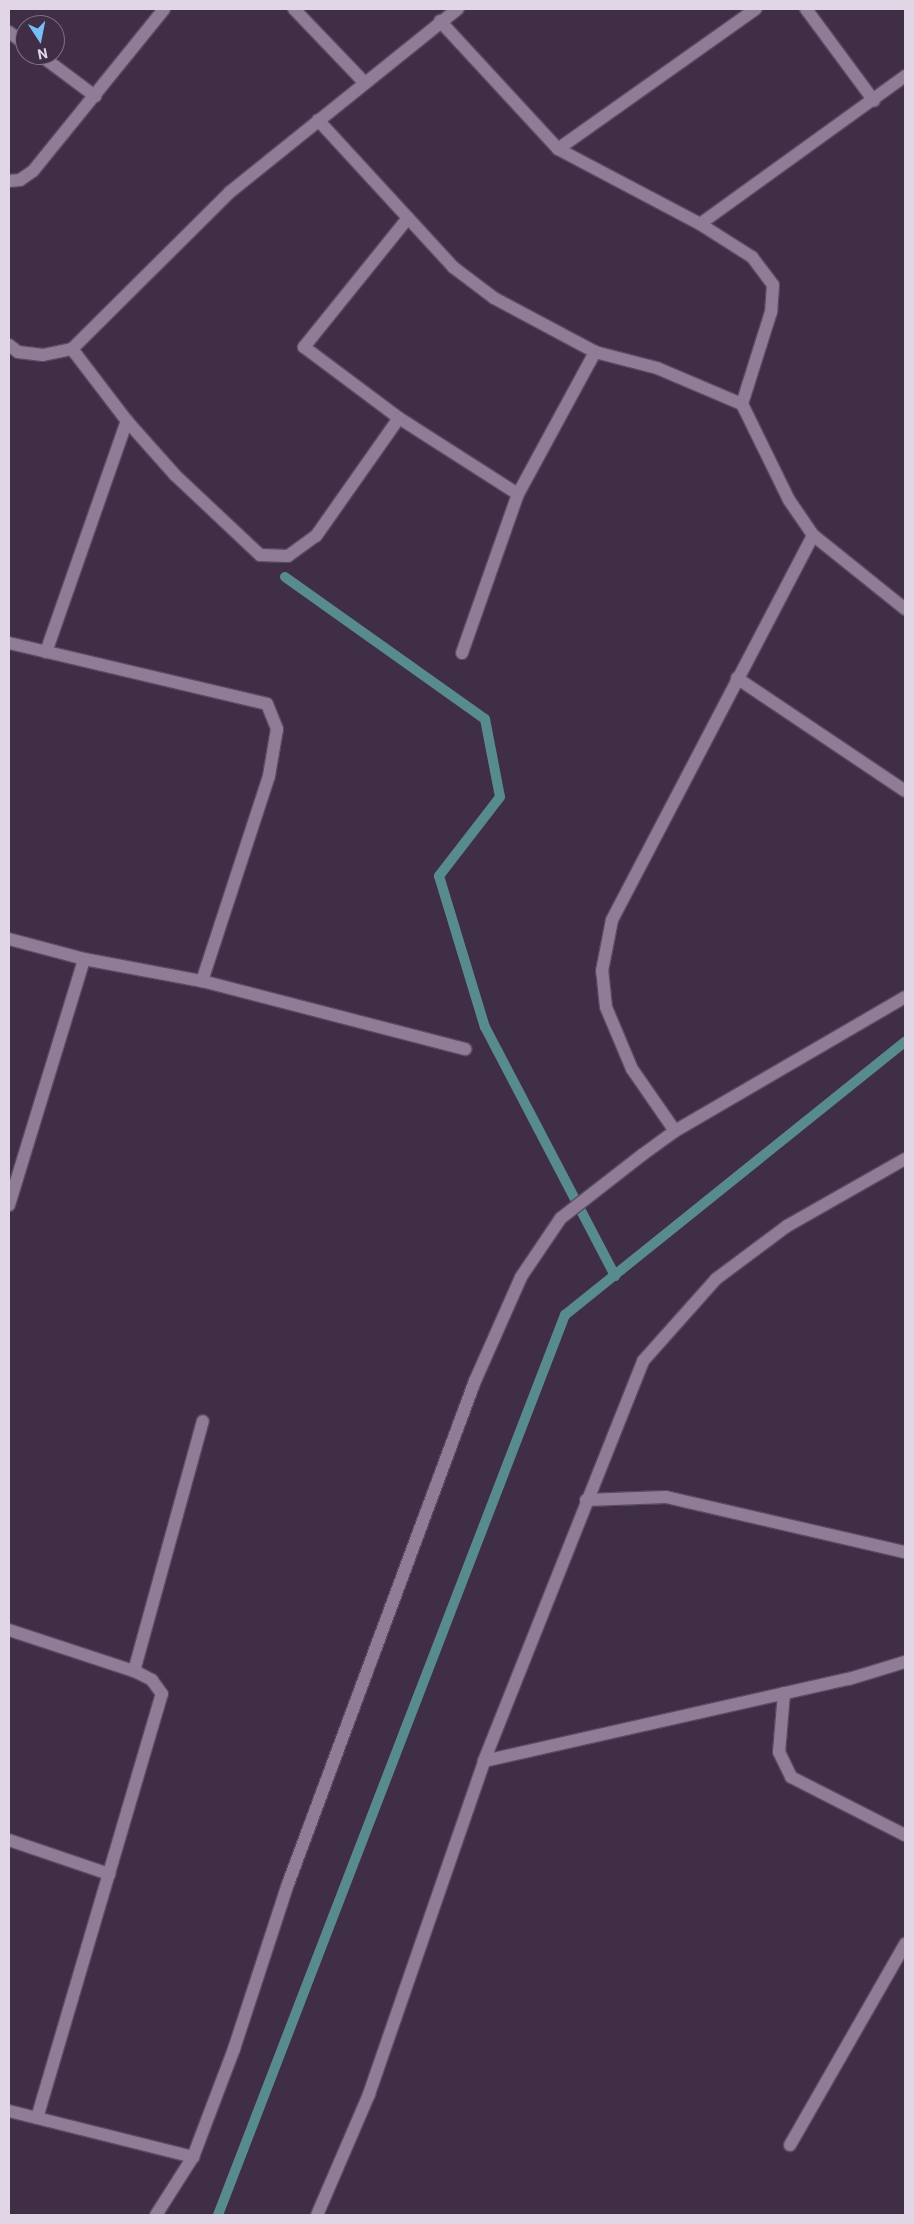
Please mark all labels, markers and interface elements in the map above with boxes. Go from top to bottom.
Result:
north arrow [15,15,65,65]
text: N [36,45,49,63]

